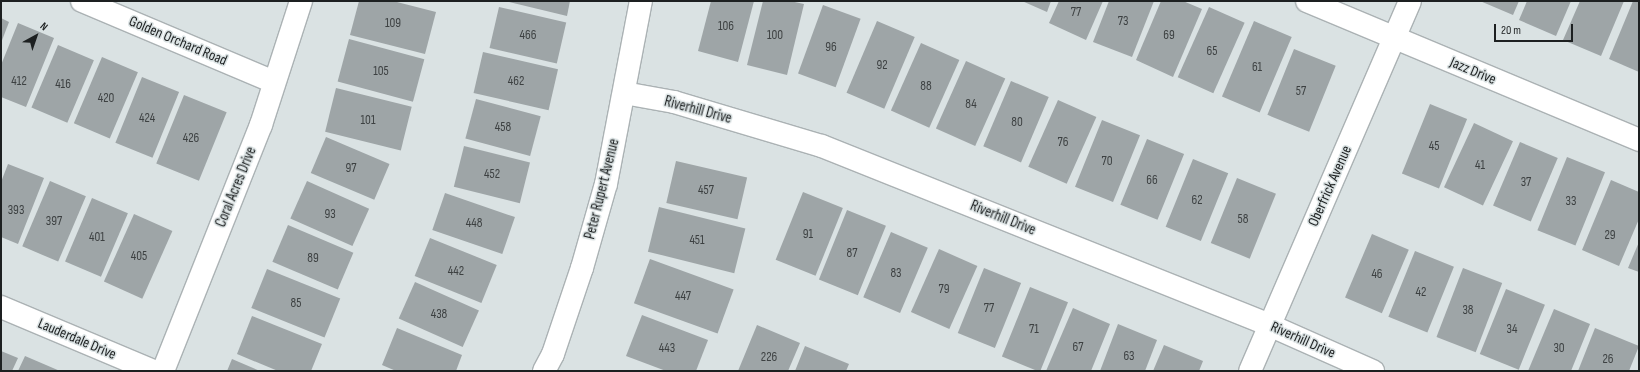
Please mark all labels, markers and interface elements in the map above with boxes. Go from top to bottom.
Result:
house number: 77 [1071,4,1081,20]
street label: Golden Orchard Road [126,12,230,70]
house number: 73 [1118,13,1128,29]
house number: 109 [385,15,401,31]
north arrow [16,16,56,56]
scale bar [1496,16,1575,42]
house number: 106 [718,18,734,34]
text: N [38,20,50,33]
text: 20 m [1501,23,1521,38]
house number: 466 [520,27,536,43]
house number: 100 [767,27,783,43]
house number: 69 [1163,27,1175,43]
house number: 96 [825,39,837,55]
house number: 65 [1207,43,1217,59]
street label: Jazz Drive [1447,53,1499,89]
house number: 92 [876,57,888,73]
house number: 61 [1252,59,1262,75]
house number: 105 [373,63,389,79]
house number: 412 [11,73,27,89]
house number: 462 [508,73,524,89]
house number: 416 [55,76,71,92]
house number: 88 [920,78,932,94]
house number: 57 [1296,83,1306,99]
house number: 420 [98,90,114,106]
street label: Riverhill Drive [662,92,734,128]
house number: 84 [965,96,977,112]
house number: 424 [139,110,155,126]
house number: 101 [361,112,375,128]
house number: 80 [1011,114,1023,130]
house number: 458 [495,119,511,135]
house number: 426 [183,130,199,146]
house number: 76 [1058,134,1068,150]
street label: Peter Rupert Avenue [581,137,623,241]
house number: 45 [1429,138,1439,154]
street label: Oberfrick Avenue [1304,143,1356,229]
street label: Coral Acres Drive [212,144,260,230]
house number: 70 [1102,153,1112,169]
house number: 41 [1475,157,1485,173]
house number: 97 [346,160,356,176]
house number: 452 [484,166,500,182]
house number: 66 [1146,172,1158,188]
house number: 37 [1521,174,1531,190]
house number: 457 [698,182,714,198]
house number: 62 [1191,192,1203,208]
house number: 33 [1566,193,1576,209]
street label: Riverhill Drive [968,197,1038,239]
house number: 393 [8,202,24,218]
house number: 93 [324,206,336,222]
house number: 58 [1238,211,1248,227]
house number: 397 [46,213,62,229]
house number: 448 [466,215,482,231]
house number: 91 [803,226,813,242]
house number: 29 [1604,227,1616,243]
house number: 401 [89,229,105,245]
house number: 451 [689,232,705,248]
house number: 87 [847,245,857,261]
house number: 405 [131,248,147,264]
house number: 89 [307,250,319,266]
house number: 442 [448,263,464,279]
house number: 83 [890,265,902,281]
house number: 46 [1371,266,1383,282]
house number: 79 [939,281,949,297]
house number: 42 [1416,284,1426,300]
house number: 447 [675,288,691,304]
house number: 85 [291,295,301,311]
house number: 77 [984,300,994,316]
house number: 38 [1462,302,1474,318]
house number: 438 [431,306,447,322]
street label: Lauderdale Drive [35,314,119,364]
street label: Riverhill Drive [1268,318,1338,362]
house number: 71 [1029,321,1039,337]
house number: 34 [1507,321,1517,337]
house number: 67 [1073,339,1083,355]
house number: 443 [659,340,675,356]
house number: 30 [1553,340,1565,356]
house number: 63 [1123,348,1135,364]
house number: 226 [761,349,777,365]
house number: 26 [1602,351,1614,367]

